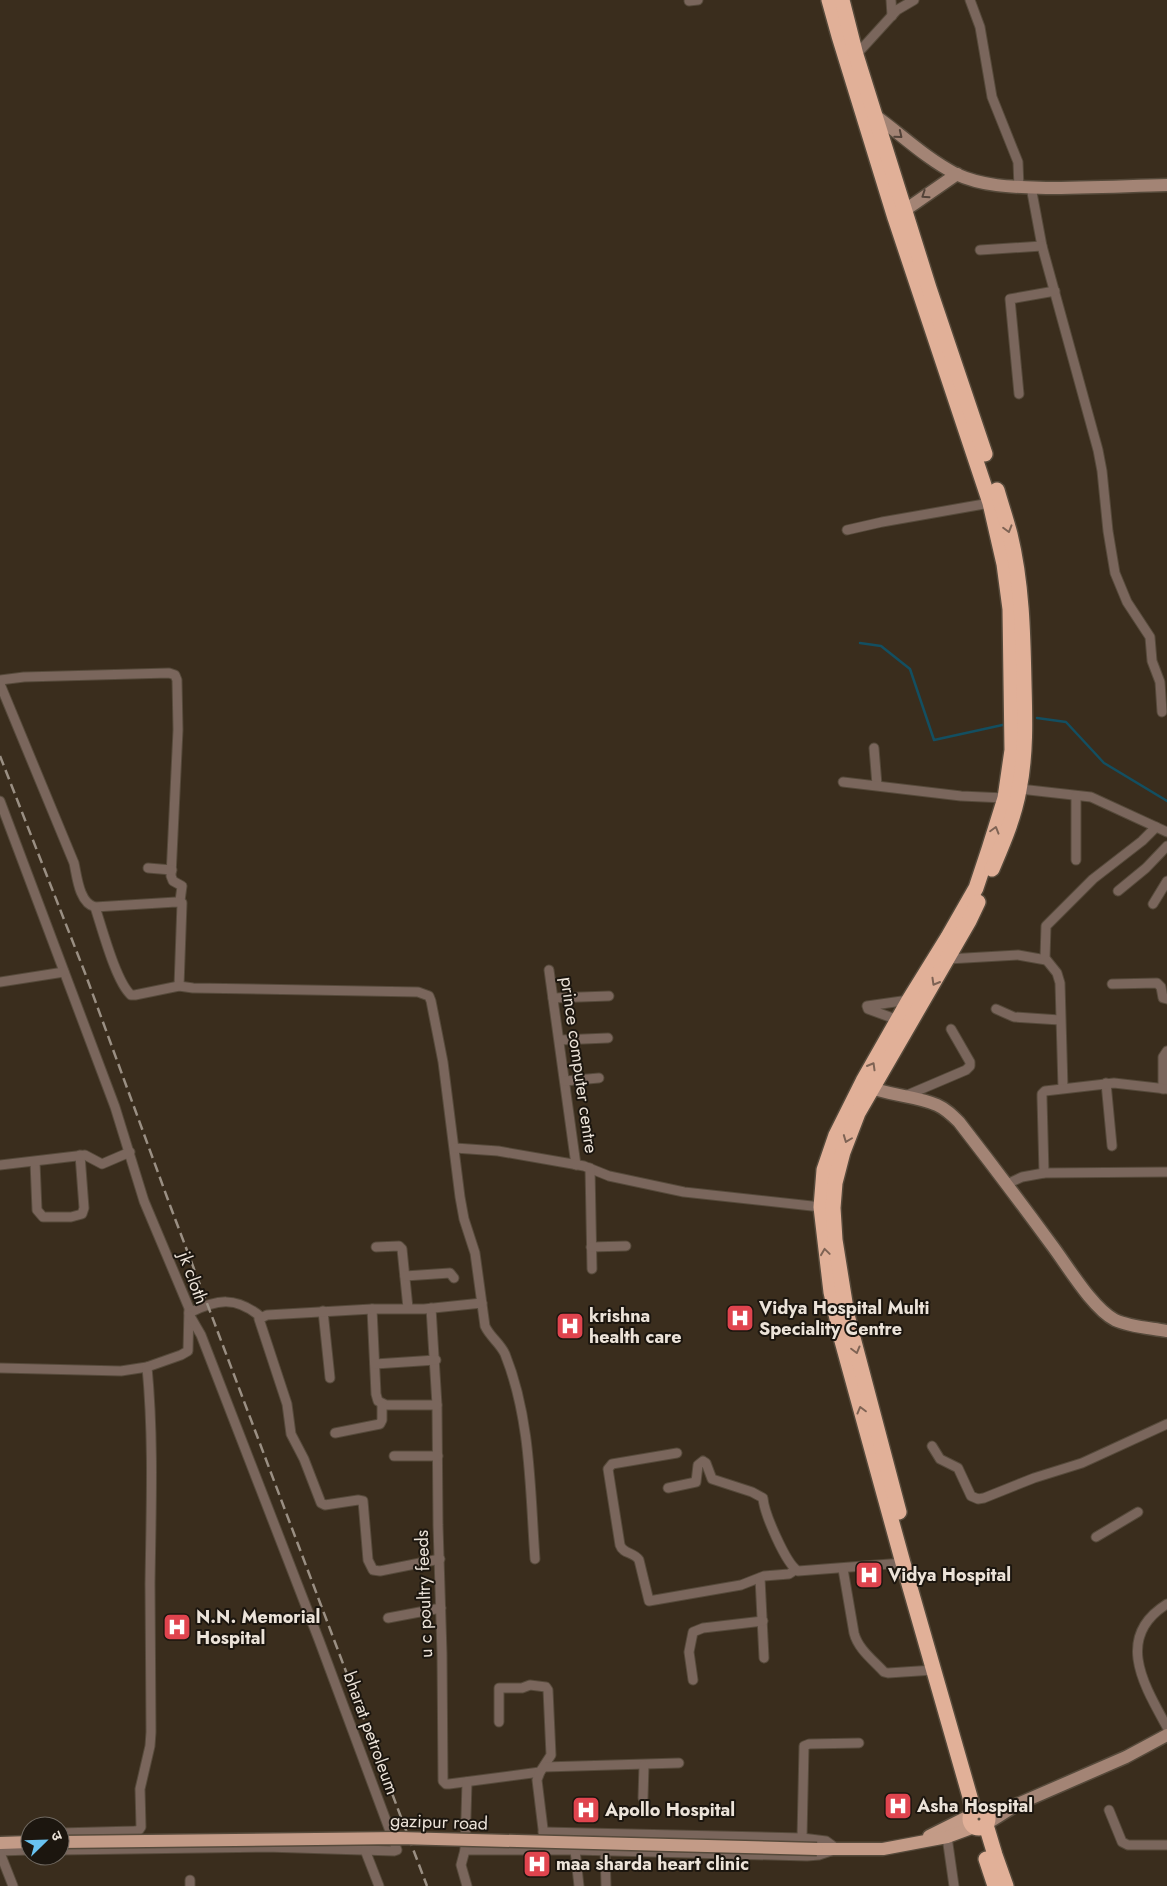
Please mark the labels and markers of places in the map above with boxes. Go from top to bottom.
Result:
place label: Vidya Hospital Multi Speciality Centre [758,1295,929,1342]
place label: krishna health care [589,1303,682,1350]
hospital icon: Vidya Hospital Multi Speciality Centre [725,1303,755,1333]
hospital icon: krishna health care [555,1311,585,1341]
hospital icon: Vidya Hospital [854,1560,884,1590]
place label: Vidya Hospital [887,1562,1011,1588]
place label: N.N. Memorial Hospital [196,1604,320,1651]
hospital icon: N.N. Memorial Hospital [162,1612,192,1642]
hospital icon: Asha Hospital [883,1791,913,1821]
place label: Asha Hospital [916,1793,1033,1819]
hospital icon: Apollo Hospital [571,1795,601,1825]
place label: Apollo Hospital [604,1797,735,1823]
hospital icon: maa sharda heart clinic [522,1849,552,1879]
place label: maa sharda heart clinic [556,1851,749,1877]

